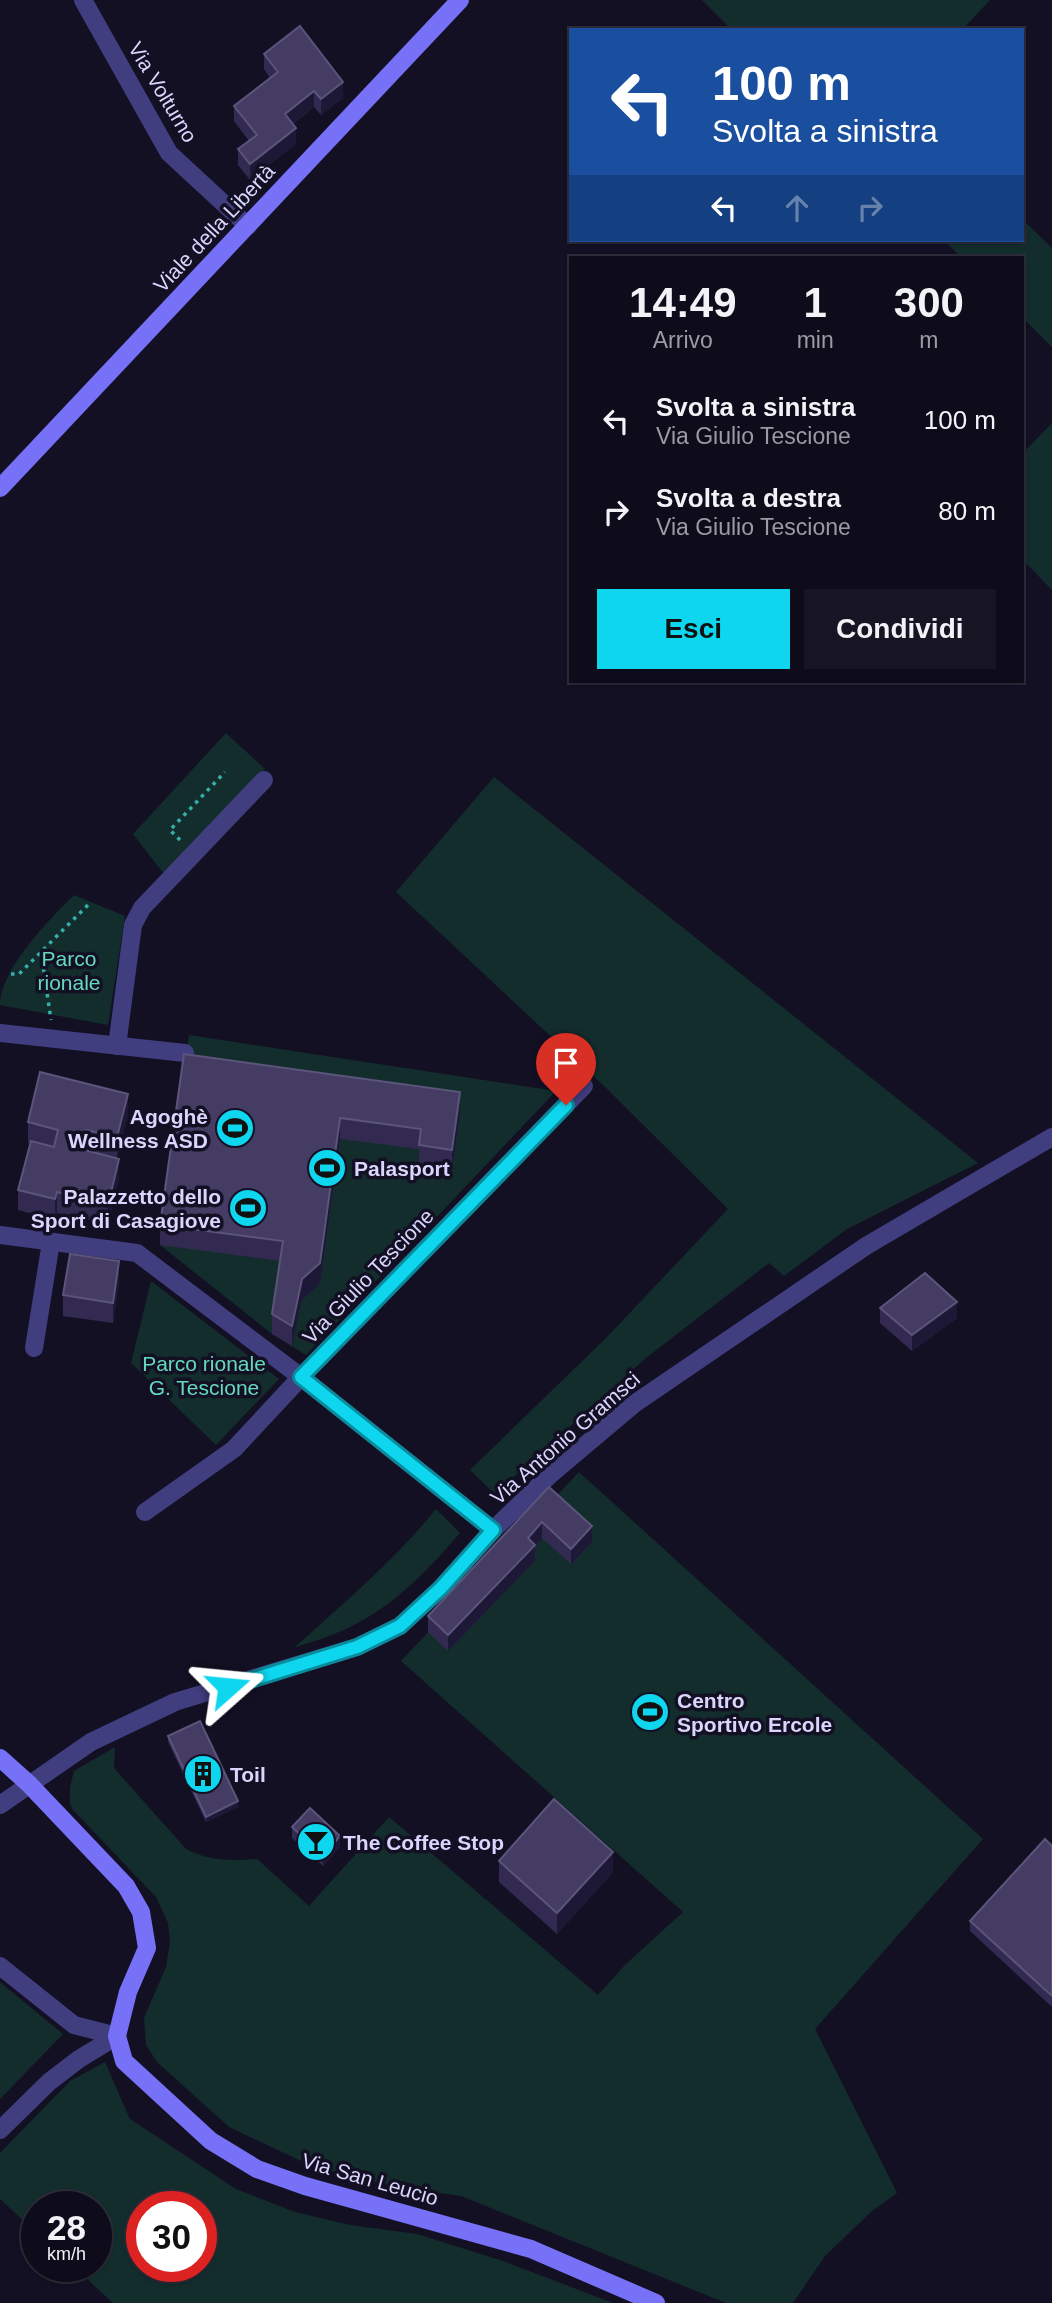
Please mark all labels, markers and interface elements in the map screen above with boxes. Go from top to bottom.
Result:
street label: Via Volturno [124,38,202,146]
icon: left [597,56,688,147]
text: 100 m [712,56,851,110]
text: Svolta a sinistra [712,113,938,149]
street label: Viale della Libertà [149,159,279,297]
icon: left [705,189,743,227]
icon: ahead [778,189,816,227]
icon: right [851,189,889,227]
text: 14:49 [629,279,737,326]
text: 1 [803,279,827,326]
text: 300 [894,279,964,326]
text: Arrivo [653,327,713,353]
text: min [797,327,834,353]
text: m [919,327,938,353]
text: Svolta a sinistra [656,392,855,422]
icon: left [597,402,635,440]
text: 100 m [924,405,996,435]
text: Via Giulio Tescione [656,423,851,449]
text: Svolta a destra [656,483,841,513]
icon: right [597,493,635,531]
text: 80 m [938,496,996,526]
text: Via Giulio Tescione [656,514,851,540]
button: Esci [597,589,790,669]
button: Condividi [804,589,996,669]
park label: Parco rionale [37,947,101,994]
pin [536,1033,596,1105]
icon: arrive [547,1044,585,1082]
place label: Agoghè Wellness ASD [68,1105,208,1152]
sports icon: Agoghè Wellness ASD [214,1107,256,1149]
sports icon: Palasport [306,1147,348,1189]
place label: Palasport [354,1157,450,1180]
place label: Palazzetto dello Sport di Casagiove [31,1185,221,1232]
sports icon: Palazzetto dello Sport di Casagiove [227,1187,269,1229]
street label: Via Giulio Tescione [298,1204,438,1348]
park label: Parco rionale G. Tescione [142,1352,266,1399]
street label: Via Antonio Gramsci [486,1367,644,1509]
position arrow [191,1650,265,1724]
place label: Centro Sportivo Ercole [677,1689,832,1736]
sports icon: Centro Sportivo Ercole [629,1691,671,1733]
building icon: Toil [182,1753,224,1795]
place label: Toil [230,1763,266,1786]
bar icon: The Coffee Stop [295,1821,337,1863]
place label: The Coffee Stop [343,1831,504,1854]
street label: Via San Leucio [299,2149,441,2209]
speed limit sign: 30 [126,2191,217,2282]
text: 28 [47,2208,86,2247]
text: km/h [47,2244,86,2264]

